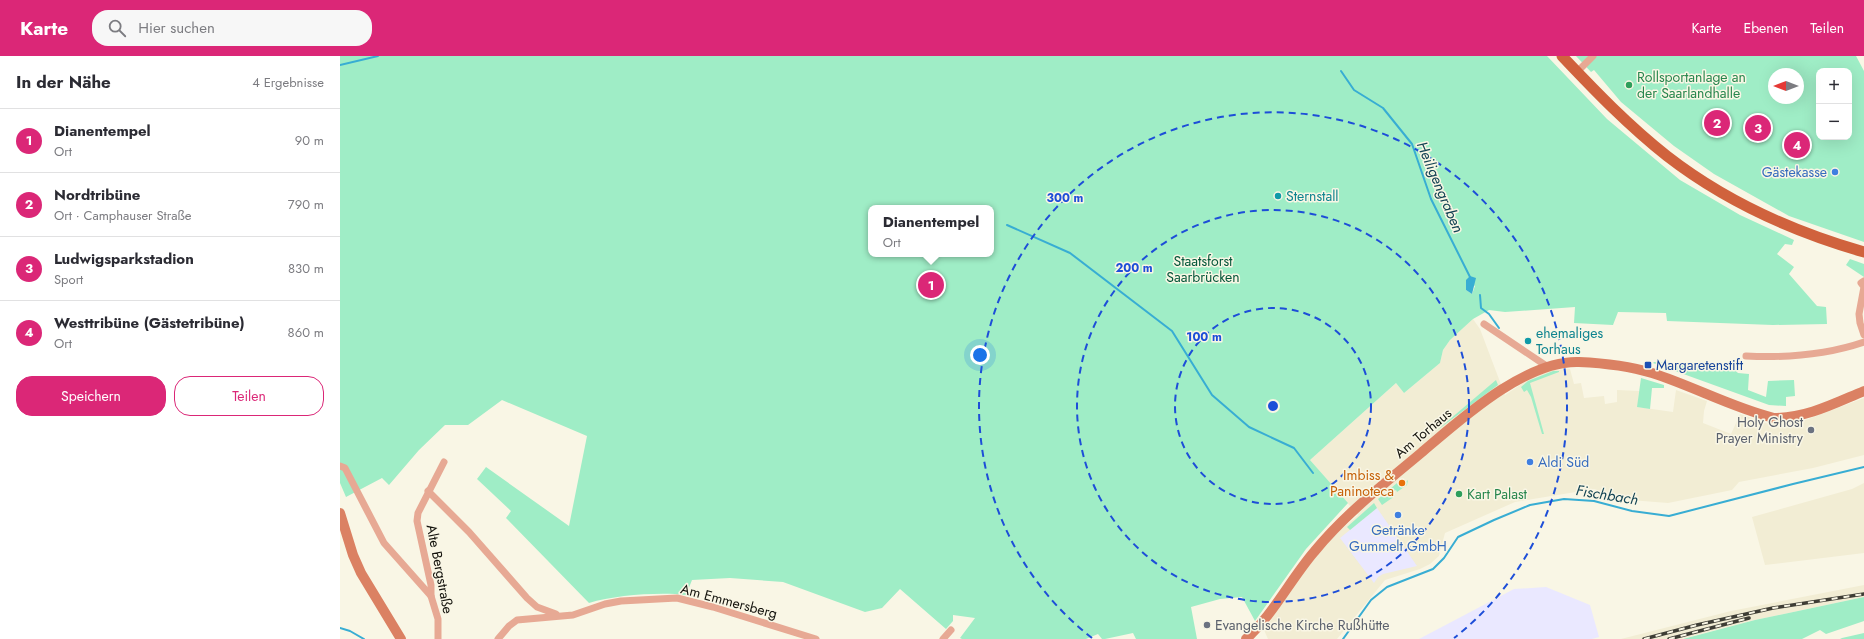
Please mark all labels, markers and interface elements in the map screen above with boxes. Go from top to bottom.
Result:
search box [92,10,372,46]
text: Karte [20,15,68,42]
icon: search [106,17,128,39]
text: Hier suchen [138,17,215,39]
text: Karte [1691,18,1721,38]
text: Ebenen [1743,18,1788,38]
text: Teilen [1810,18,1844,38]
place label: Rollsportanlage an der Saarlandhalle [1637,67,1746,103]
north arrow [1768,68,1804,104]
map controls [1816,68,1852,140]
button: + [1816,68,1852,104]
text: In der Nähe [16,70,111,94]
text: 4 Ergebnisse [252,73,324,92]
marker: Rollsportanlage an der Saarlandhalle [1624,80,1634,90]
button: − [1816,104,1852,140]
pin: 2 [1704,108,1730,138]
pin: 3 [1745,113,1771,143]
text: Dianentempel [54,120,151,142]
pin: 4 [1784,130,1810,160]
text: 1 [26,131,32,150]
text: 90 m [295,131,324,150]
water label: Heiligengraben [1411,138,1469,236]
text: Ort [54,142,72,161]
place label: Gästekasse [1762,162,1827,182]
marker: Gästekasse [1830,167,1840,177]
text: Nordtribüne [54,184,140,206]
place label: Sternstall [1286,186,1339,206]
text: 300 m [1047,189,1084,207]
marker: Sternstall [1273,191,1283,201]
text: 2 [25,195,33,214]
text: 790 m [288,195,324,214]
popup [868,205,994,257]
text: Ort · Camphauser Straße [54,206,191,225]
text: Dianentempel [883,211,979,233]
text: Ort [883,233,901,252]
text: Ludwigsparkstadion [54,248,194,270]
park label: Staatsforst Saarbrücken [1166,251,1240,287]
text: 3 [25,259,33,278]
text: 830 m [288,259,324,278]
text: 200 m [1115,259,1153,277]
text: Sport [54,270,83,289]
pin: 1 [918,270,944,300]
text: Westtribüne (Gästetribüne) [54,312,245,334]
text: 4 [24,323,34,342]
text: 860 m [288,323,324,342]
place label: ehemaliges Torhaus [1536,323,1603,359]
text: 100 m [1186,328,1222,346]
text: Ort [54,334,72,353]
marker: ehemaliges Torhaus [1523,336,1533,346]
your location [970,345,990,365]
place label: Margaretenstift [1656,355,1744,375]
marker: Margaretenstift [1643,360,1653,370]
button: Speichern [16,376,166,416]
button: Teilen [174,376,324,416]
centre of rings [1266,399,1280,413]
street label: Am Torhaus [1390,403,1456,463]
place label: Holy Ghost Prayer Ministry [1716,412,1804,448]
marker: Holy Ghost Prayer Ministry [1806,425,1816,435]
place label: Aldi Süd [1538,452,1589,472]
marker: Aldi Süd [1525,457,1535,467]
place label: Imbiss & Paninoteca [1330,465,1395,501]
marker: Imbiss & Paninoteca [1397,478,1407,488]
water label: Fischbach [1574,479,1640,511]
place label: Kart Palast [1467,484,1528,504]
marker: Kart Palast [1454,489,1464,499]
marker: Getränke Gummelt GmbH [1393,510,1403,520]
place label: Getränke Gummelt GmbH [1349,520,1447,556]
street label: Alte Bergstraße [422,523,458,615]
street label: Am Emmersberg [678,578,780,624]
place label: Evangelische Kirche Rußhütte [1215,615,1389,635]
marker: Evangelische Kirche Rußhütte [1202,620,1212,630]

